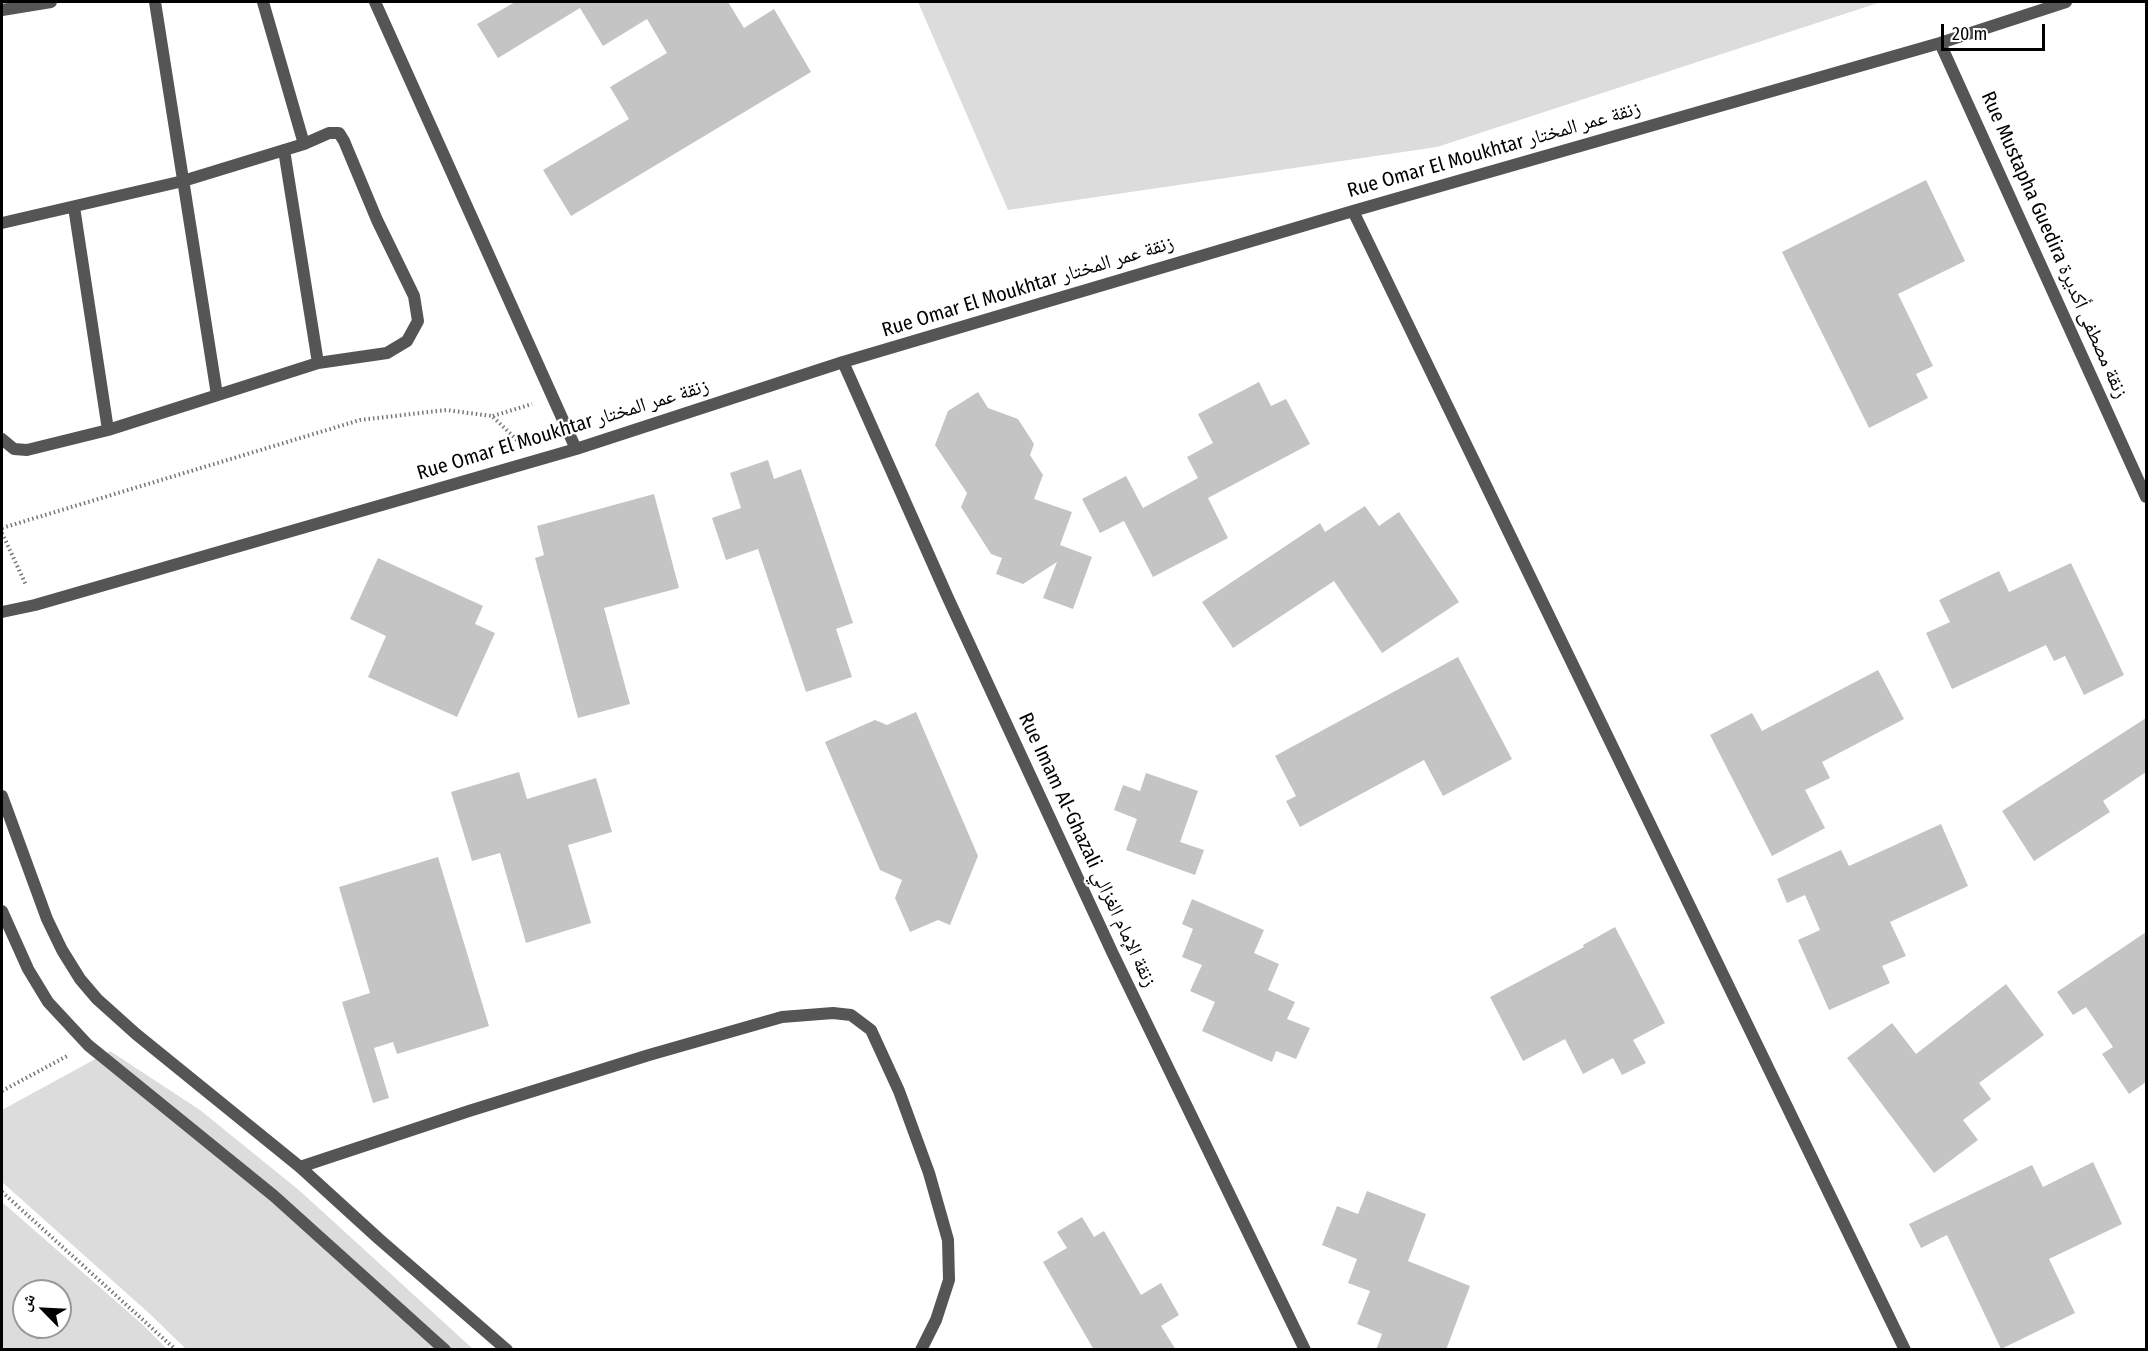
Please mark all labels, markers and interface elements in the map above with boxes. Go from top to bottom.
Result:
scale bar [1944,12,2048,50]
text: 20 m [1952,23,1987,45]
street label: Rue Mustapha Guedira زنقة مصطفى أكديرة [1975,88,2133,402]
street label: Rue Omar El Moukhtar زنقة عمر المختار [1345,97,1643,203]
street label: Rue Omar El Moukhtar زنقة عمر المختار [879,231,1177,343]
street label: Rue Omar El Moukhtar زنقة عمر المختار [414,374,712,486]
street label: Rue Imam Al-Ghazali زنقة الإمام الغزالي [1013,709,1161,991]
north arrow [12,1279,72,1339]
text: ش [15,1291,39,1314]

